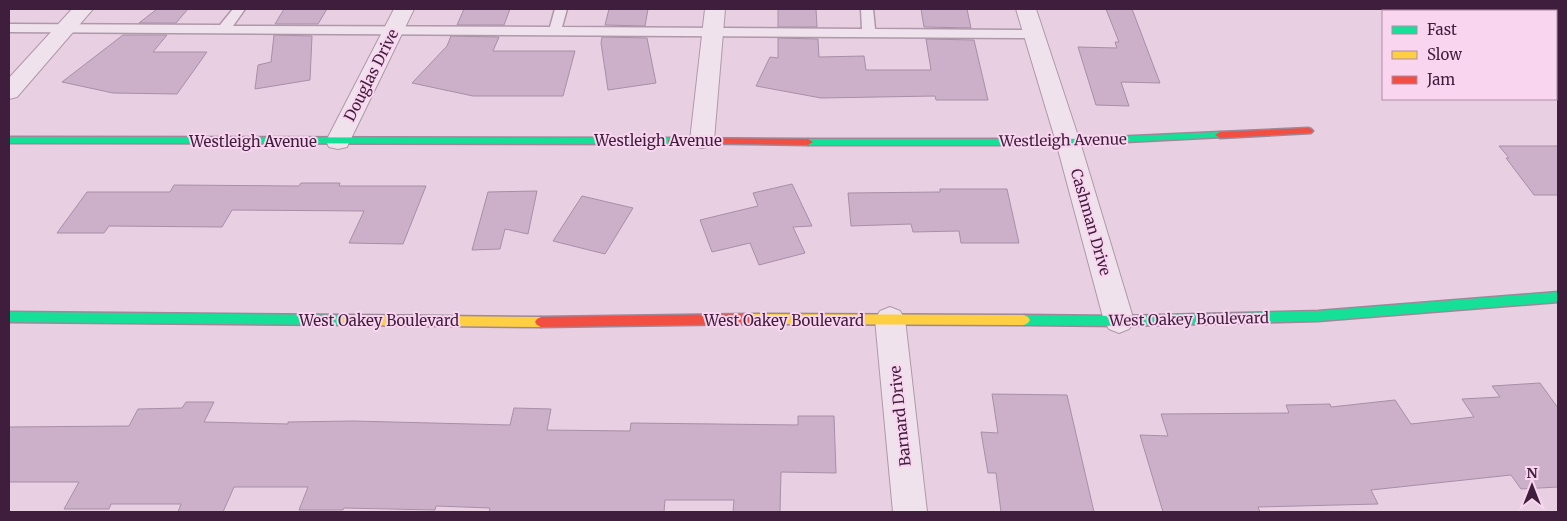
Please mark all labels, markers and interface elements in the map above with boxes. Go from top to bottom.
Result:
legend [1382,10,1557,100]
text: Fast [1427,20,1457,39]
street label: Douglas Drive [340,25,402,124]
text: Slow [1427,45,1462,64]
text: Jam [1426,70,1455,89]
street label: Westleigh Avenue [998,129,1127,151]
street label: Westleigh Avenue [593,131,722,150]
street label: Westleigh Avenue [188,132,317,151]
street label: Cashman Drive [1067,166,1115,278]
street label: West Oakey Boulevard [1108,308,1269,330]
street label: West Oakey Boulevard [298,311,459,330]
street label: West Oakey Boulevard [703,311,864,330]
street label: Barnard Drive [885,365,915,467]
north arrow [1507,461,1557,511]
text: N [1526,464,1538,482]

